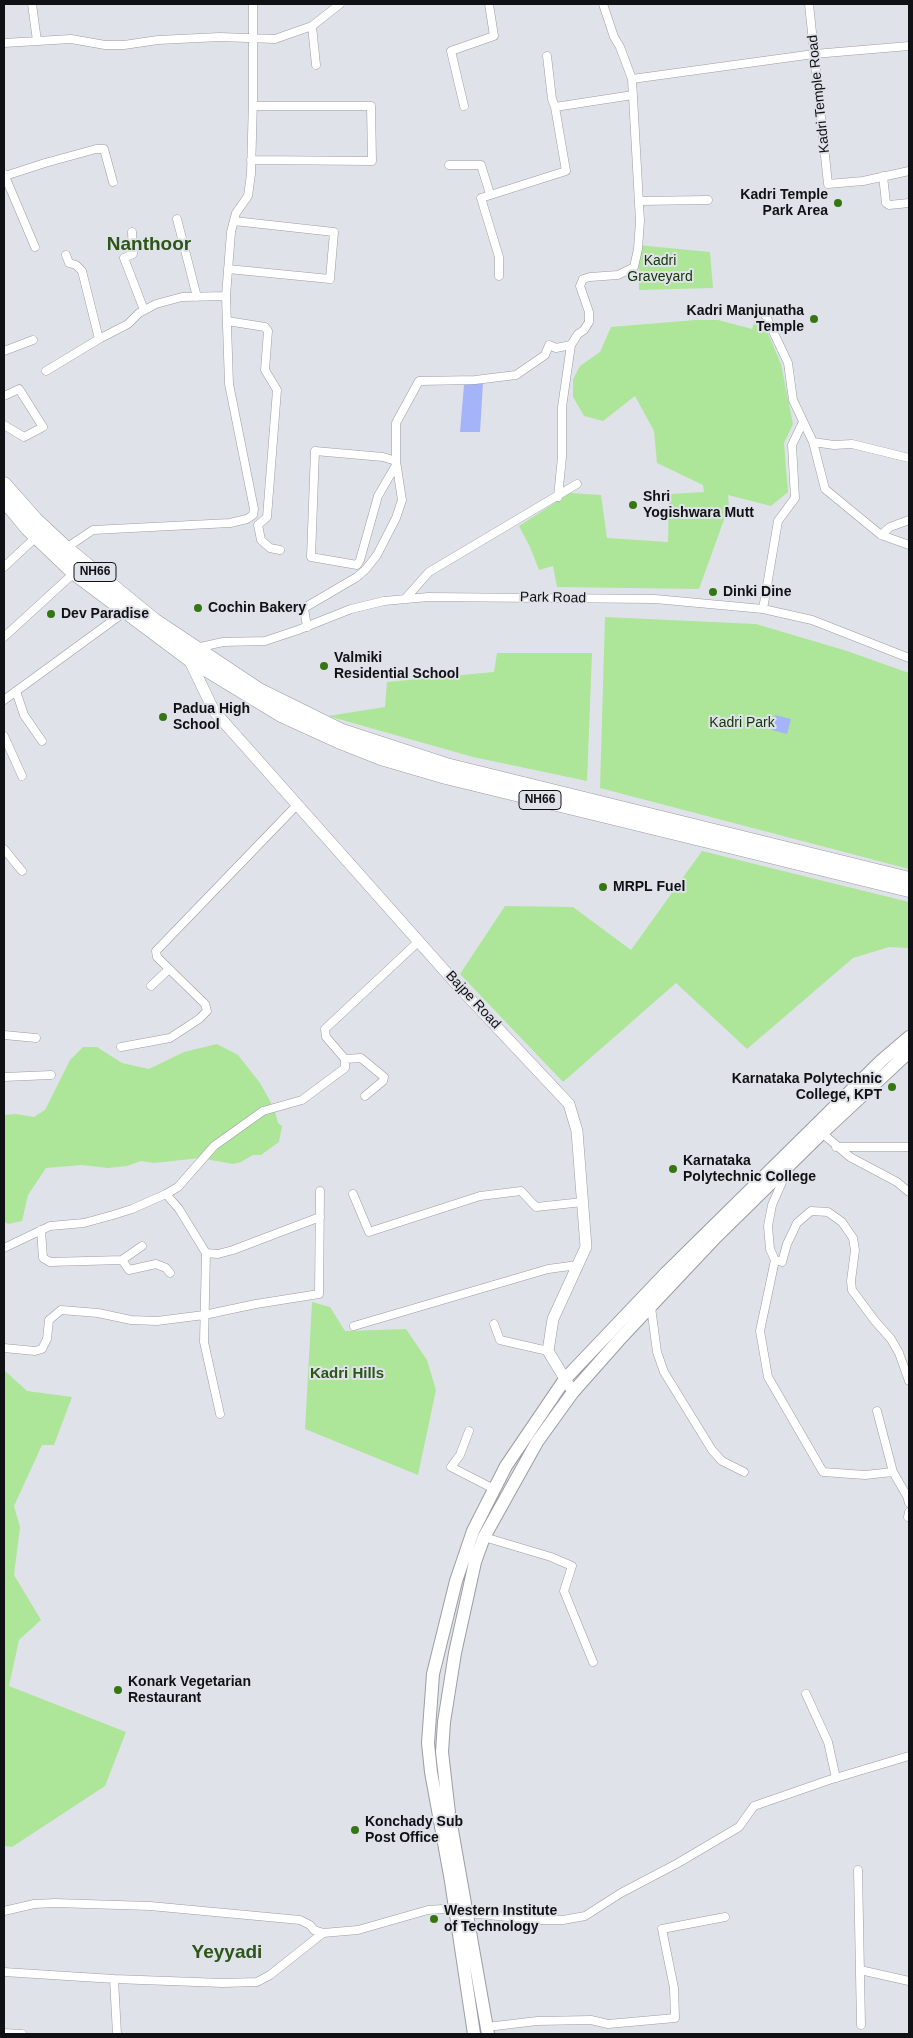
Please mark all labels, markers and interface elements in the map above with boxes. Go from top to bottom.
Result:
street label: Kadri Temple Road [804,34,834,154]
place label: Kadri Temple Park Area [740,187,828,220]
marker: Kadri Temple Park Area [832,197,844,209]
district label: Nanthoor [107,234,191,256]
park label: Kadri Graveyard [627,253,693,286]
place label: Kadri Manjunatha Temple [687,303,804,336]
marker: Kadri Manjunatha Temple [808,313,820,325]
place label: Shri Yogishwara Mutt [643,489,754,522]
marker: Shri Yogishwara Mutt [627,499,639,511]
road number: NH66 [74,562,116,582]
place label: Dinki Dine [723,584,791,600]
marker: Dinki Dine [707,586,719,598]
street label: Park Road [520,589,586,607]
place label: Cochin Bakery [208,600,306,616]
marker: Cochin Bakery [192,602,204,614]
place label: Dev Paradise [61,606,149,622]
marker: Dev Paradise [45,608,57,620]
place label: Valmiki Residential School [334,650,459,682]
marker: Valmiki Residential School [318,660,330,672]
place label: Padua High School [173,701,250,734]
marker: Padua High School [157,711,169,723]
park label: Kadri Park [709,715,775,731]
road number: NH66 [519,790,561,810]
place label: MRPL Fuel [613,879,685,895]
marker: MRPL Fuel [597,881,609,893]
street label: Bajpe Road [442,968,504,1032]
place label: Karnataka Polytechnic College, KPT [732,1071,882,1104]
marker: Karnataka Polytechnic College, KPT [886,1081,898,1093]
place label: Karnataka Polytechnic College [683,1153,816,1186]
marker: Karnataka Polytechnic College [667,1163,679,1175]
district label: Kadri Hills [310,1365,384,1383]
place label: Konark Vegetarian Restaurant [128,1674,251,1706]
marker: Konark Vegetarian Restaurant [112,1684,124,1696]
place label: Konchady Sub Post Office [365,1814,463,1846]
marker: Konchady Sub Post Office [349,1824,361,1836]
place label: Western Institute of Technology [444,1903,557,1935]
marker: Western Institute of Technology [428,1913,440,1925]
district label: Yeyyadi [192,1942,262,1964]

